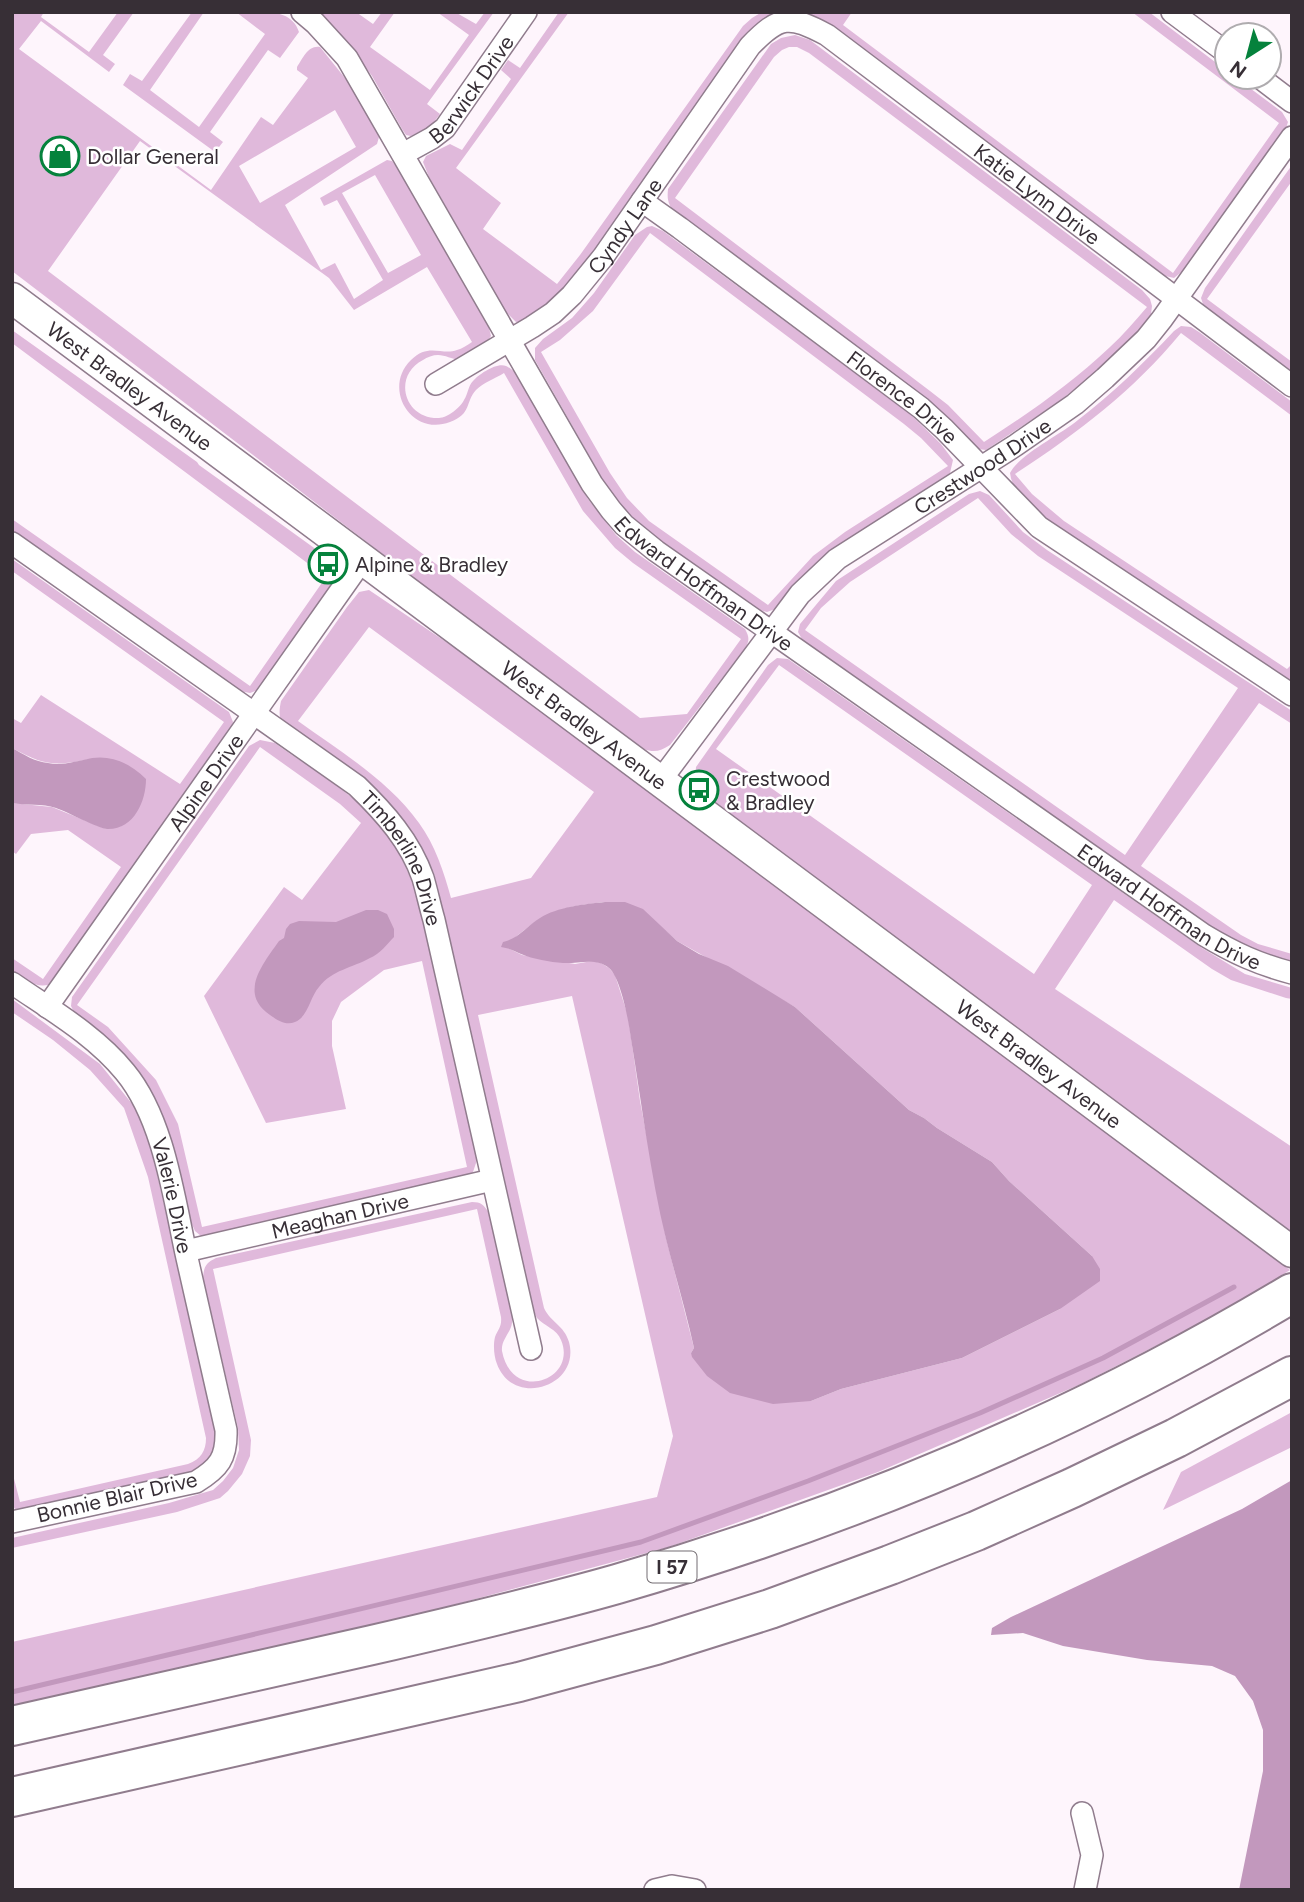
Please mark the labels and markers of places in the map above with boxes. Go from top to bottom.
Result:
shop icon: Dollar General [39,135,81,177]
place label: Dollar General [87,144,219,169]
bus stop icon: Alpine & Bradley [307,543,349,585]
place label: Alpine & Bradley [355,552,508,577]
place label: Crestwood & Bradley [726,766,830,815]
bus stop icon: Crestwood & Bradley [678,769,720,811]

